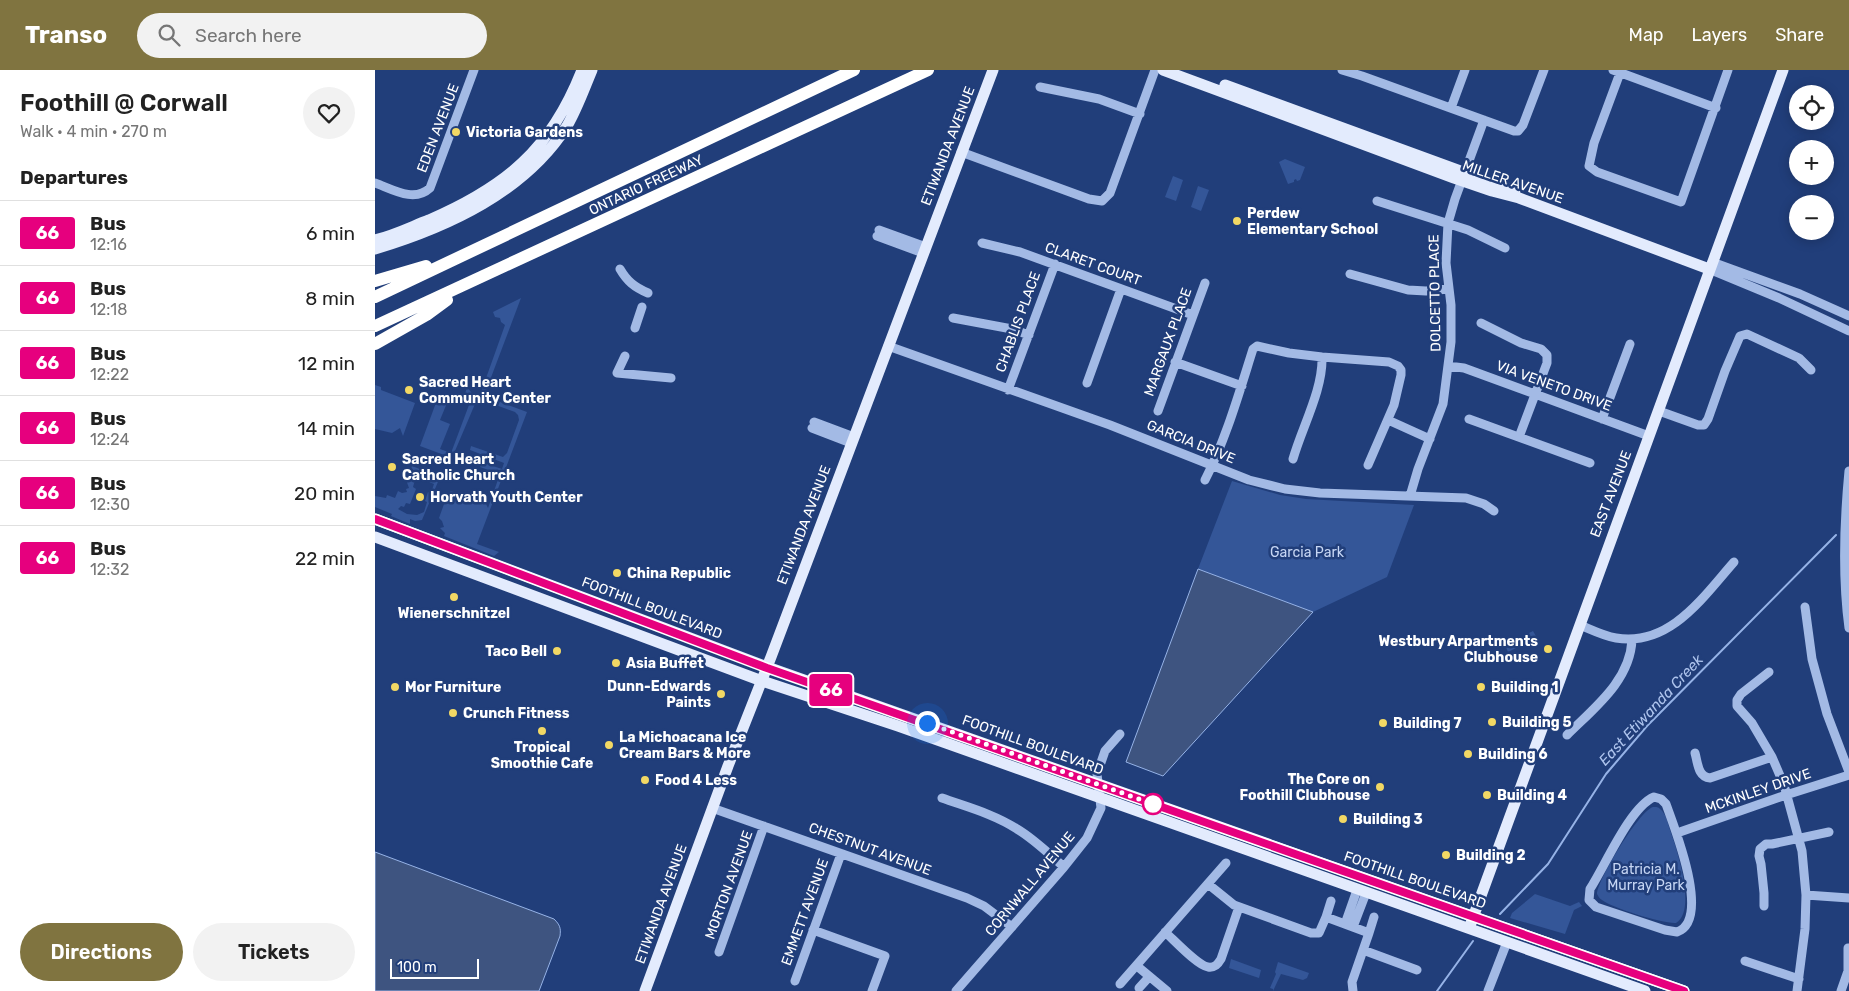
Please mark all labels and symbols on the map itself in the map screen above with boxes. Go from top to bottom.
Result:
street label: EDEN AVENUE [413,81,463,175]
street label: ETIWANDA AVENUE [917,84,979,208]
place label: Victoria Gardens [466,124,583,141]
marker: Victoria Gardens [450,126,462,138]
street label: ONTARIO FREEWAY [586,151,706,219]
street label: MILLER AVENUE [1460,157,1566,207]
place label: Perdew Elementary School [1247,205,1378,238]
marker: Perdew Elementary School [1231,215,1243,227]
street label: DOLCETTO PLACE [1425,234,1445,352]
street label: CLARET COURT [1043,239,1143,289]
street label: CHABLIS PLACE [992,269,1044,375]
street label: MARGAUX PLACE [1140,285,1196,399]
street label: VIA VENETO DRIVE [1494,357,1614,415]
place label: Sacred Heart Community Center [419,374,551,407]
marker: Sacred Heart Community Center [403,384,415,396]
street label: GARCIA DRIVE [1144,417,1238,467]
street label: EAST AVENUE [1587,448,1635,540]
place label: Sacred Heart Catholic Church [402,451,515,484]
marker: Sacred Heart Catholic Church [386,461,398,473]
street label: ETIWANDA AVENUE [773,463,835,587]
place label: Horvath Youth Center [430,489,583,506]
marker: Horvath Youth Center [414,491,426,503]
park label: Garcia Park [1270,544,1345,561]
place label: China Republic [627,565,731,582]
marker: China Republic [611,567,623,579]
street label: FOOTHILL BOULEVARD [579,573,725,643]
marker: Wienerschnitzel [448,591,460,603]
place label: Wienerschnitzel [398,605,510,622]
place label: Westbury Arpartments Clubhouse [1379,633,1538,666]
place label: Taco Bell [485,643,547,660]
marker: Westbury Arpartments Clubhouse [1542,643,1554,655]
marker: Taco Bell [551,645,563,657]
water label: East Etiwanda Creek [1595,651,1707,769]
place label: Asia Buffet [626,655,704,672]
marker: Asia Buffet [610,657,622,669]
line badge: 66 [809,674,853,706]
place label: Dunn-Edwards Paints [607,678,711,711]
place label: Mor Furniture [405,679,501,696]
place label: Building 1 [1491,679,1559,696]
marker: Mor Furniture [389,681,401,693]
marker: Building 1 [1475,681,1487,693]
marker: Dunn-Edwards Paints [715,688,727,700]
place label: Crunch Fitness [463,705,570,722]
marker: Crunch Fitness [447,707,459,719]
your location [915,711,940,736]
street label: FOOTHILL BOULEVARD [960,712,1106,778]
place label: Building 5 [1502,714,1572,731]
place label: Building 7 [1393,715,1462,732]
marker: Building 5 [1486,716,1498,728]
marker: Building 7 [1377,717,1389,729]
marker: Tropical Smoothie Cafe [536,725,548,737]
place label: La Michoacana Ice Cream Bars & More [619,729,751,762]
place label: Tropical Smoothie Cafe [491,739,593,772]
marker: La Michoacana Ice Cream Bars & More [603,739,615,751]
place label: Building 6 [1478,746,1548,763]
marker: Building 6 [1462,748,1474,760]
street label: MCKINLEY DRIVE [1703,765,1813,817]
place label: The Core on Foothill Clubhouse [1239,771,1370,804]
place label: Food 4 Less [655,772,737,789]
marker: Food 4 Less [639,774,651,786]
marker: The Core on Foothill Clubhouse [1374,781,1386,793]
place label: Building 4 [1497,787,1568,804]
marker: Building 4 [1481,789,1493,801]
unlabelled marker [1142,793,1164,815]
place label: Building 3 [1353,811,1423,828]
marker: Building 3 [1337,813,1349,825]
street label: CHESTNUT AVENUE [806,819,934,879]
street label: MORTON AVENUE [701,828,757,942]
street label: CORNWALL AVENUE [981,828,1079,940]
street label: ETIWANDA AVENUE [631,842,691,966]
place label: Building 2 [1456,847,1526,864]
street label: FOOTHILL BOULEVARD [1342,848,1488,912]
marker: Building 2 [1440,849,1452,861]
street label: EMMETT AVENUE [778,856,832,968]
park label: Patricia M. Murray Park [1607,861,1686,894]
scale bar [390,956,479,979]

